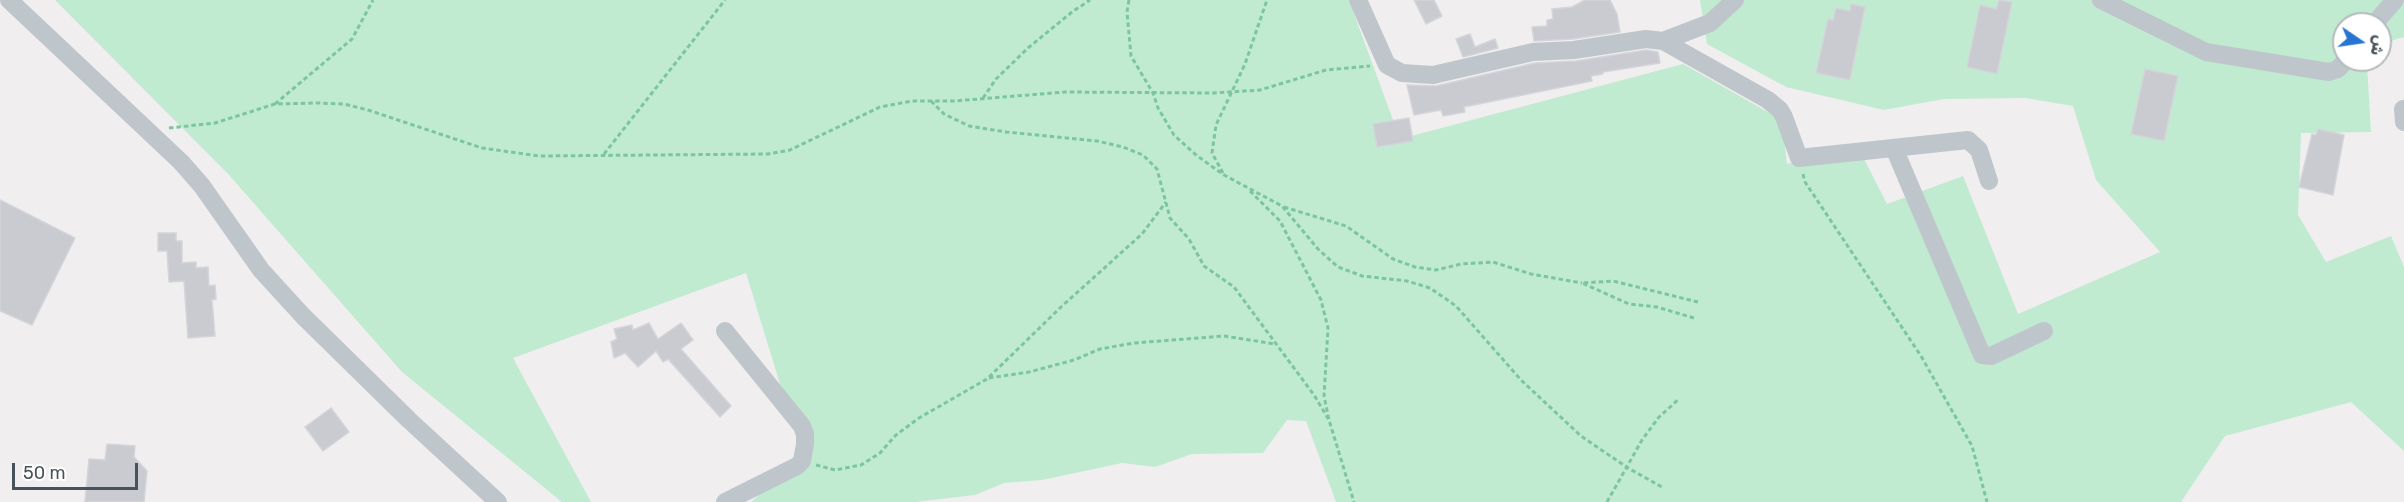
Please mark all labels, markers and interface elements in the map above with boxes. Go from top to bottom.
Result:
north arrow [2332,12,2392,72]
text: ش [2367,34,2390,58]
scale bar [15,451,141,489]
text: 50 m [23,462,66,484]

